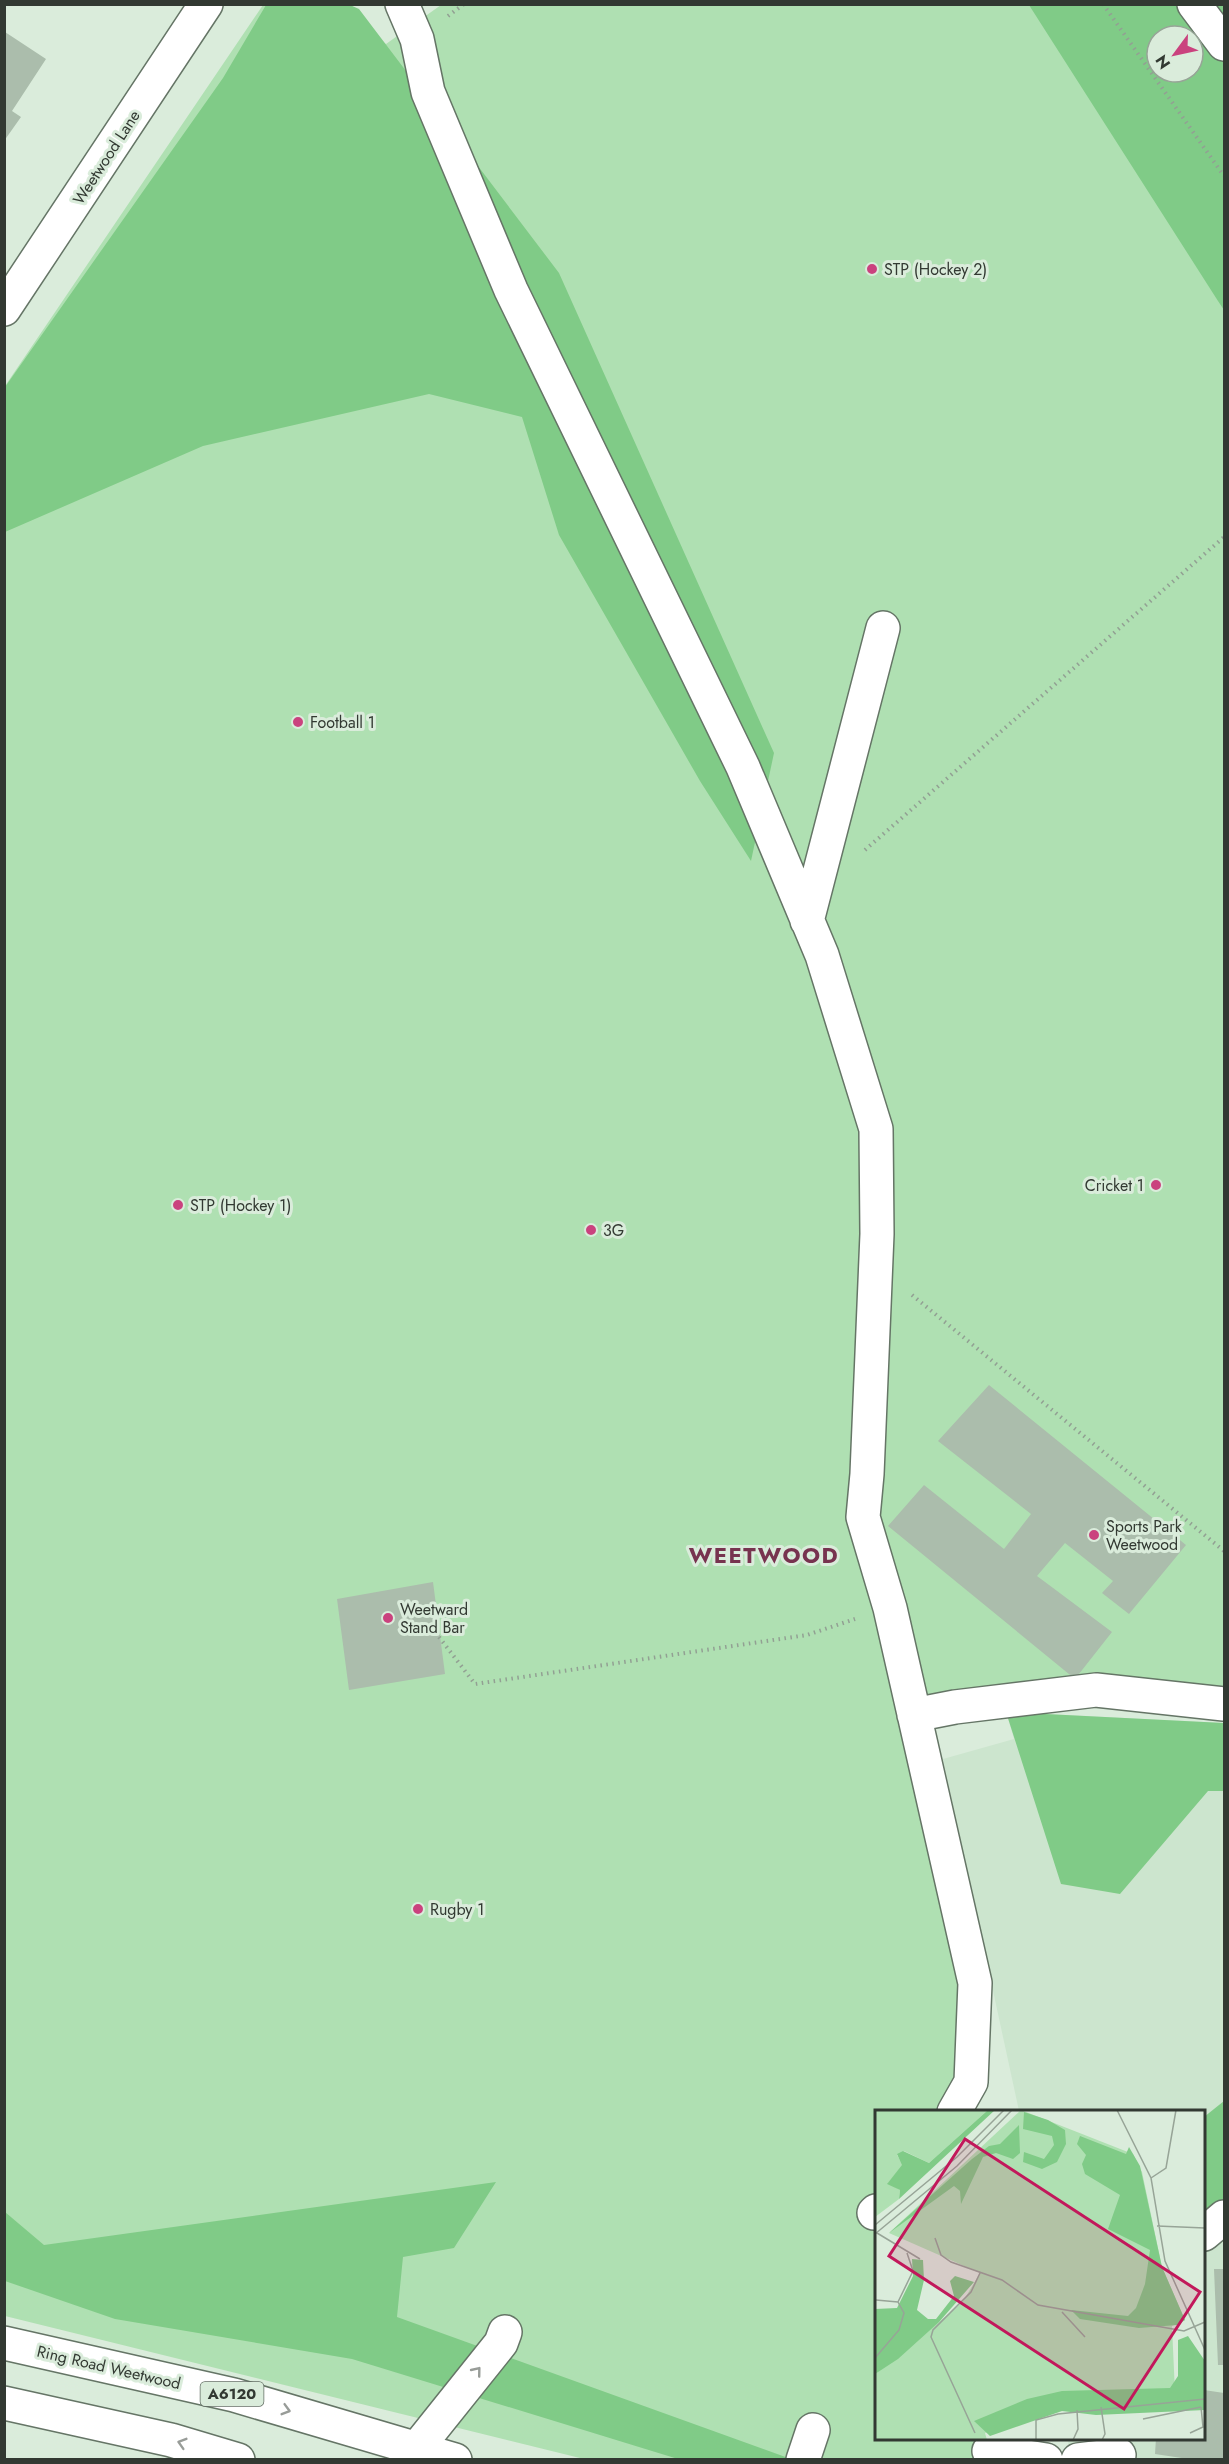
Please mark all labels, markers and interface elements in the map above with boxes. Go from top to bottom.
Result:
north arrow [1145,24,1205,84]
text: N [1150,50,1176,73]
street label: Weetwood Lane [67,106,146,209]
place label: STP (Hockey 2) [884,258,987,281]
marker: STP (Hockey 2) [865,262,879,276]
place label: Football 1 [310,711,375,734]
marker: Football 1 [291,715,305,729]
place label: Cricket 1 [1085,1174,1144,1197]
marker: Cricket 1 [1149,1178,1163,1192]
place label: STP (Hockey 1) [190,1194,291,1217]
marker: STP (Hockey 1) [171,1198,185,1212]
place label: 3G [603,1219,624,1242]
marker: 3G [584,1223,598,1237]
place label: Sports Park Weetwood [1106,1515,1183,1556]
marker: Sports Park Weetwood [1087,1528,1101,1542]
district label: WEETWOOD [689,1539,839,1571]
place label: Weetward Stand Bar [400,1598,468,1639]
marker: Weetward Stand Bar [381,1611,395,1625]
place label: Rugby 1 [430,1898,484,1921]
marker: Rugby 1 [411,1902,425,1916]
inset map [875,2110,1205,2440]
street label: Ring Road Weetwood [35,2340,183,2395]
one-way arrow [469,2367,480,2378]
road number: A6120 [200,2382,264,2406]
one-way arrow [280,2403,291,2415]
one-way arrow [177,2438,187,2450]

